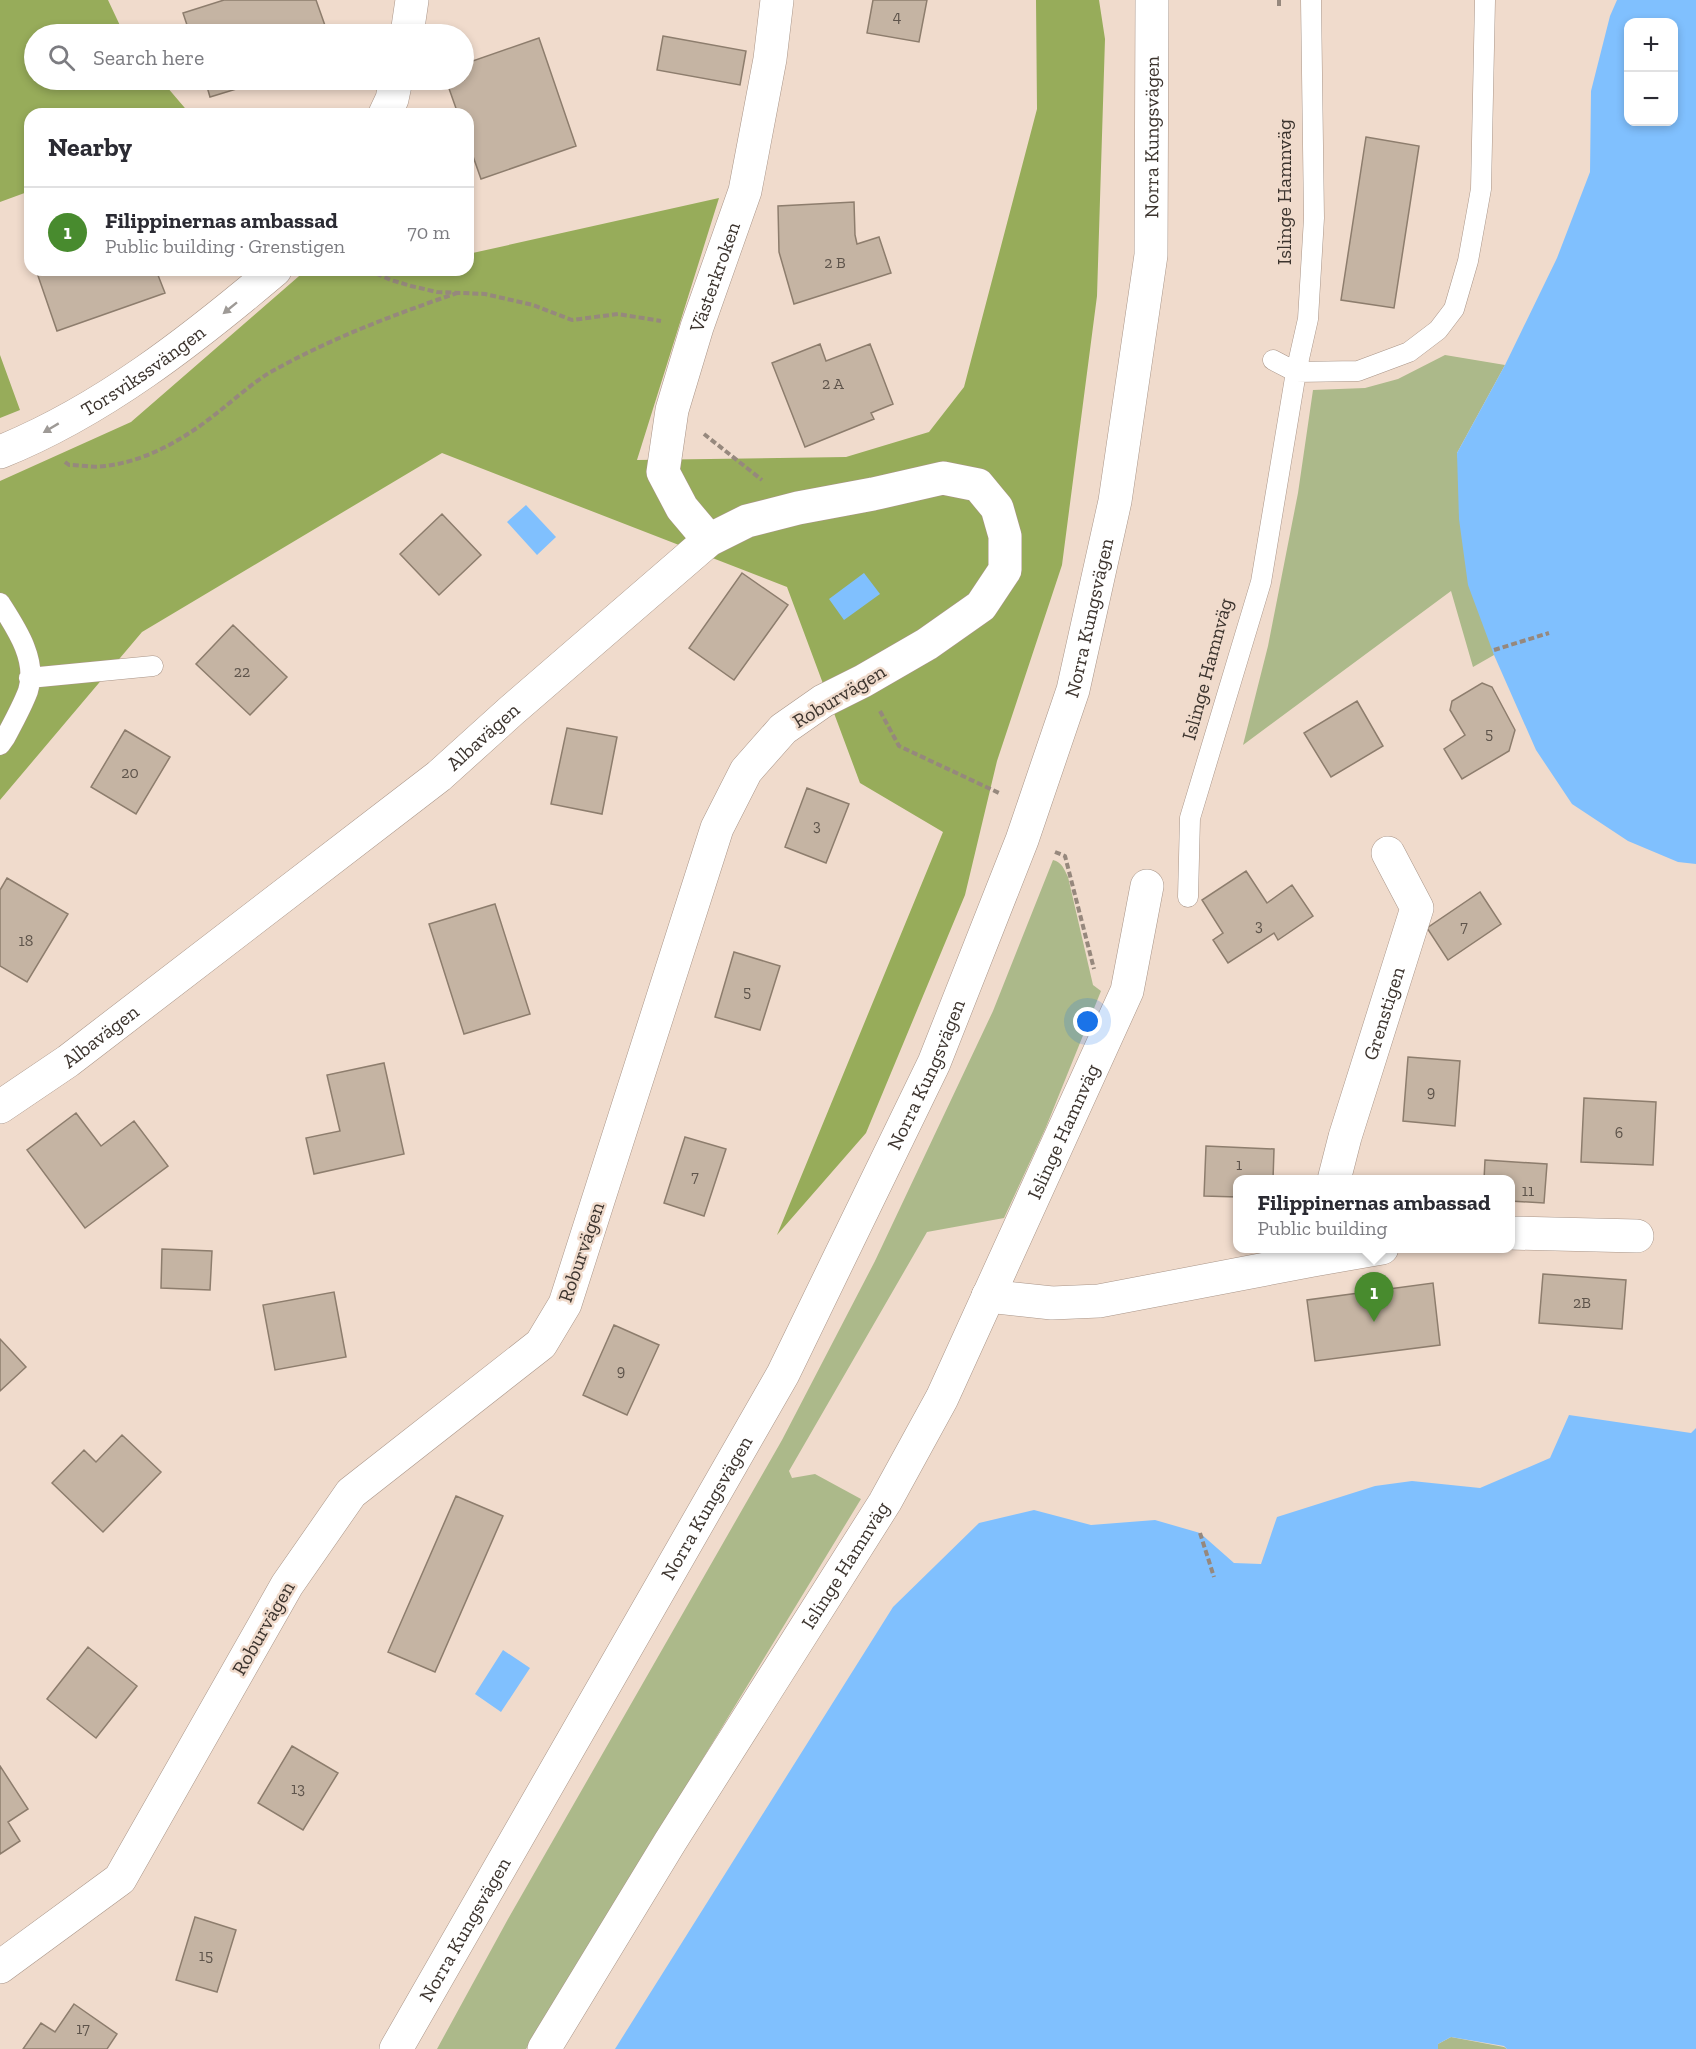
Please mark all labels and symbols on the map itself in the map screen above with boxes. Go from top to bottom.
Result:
house number: 4 [893,7,902,26]
street label: Norra Kungsvägen [1139,55,1164,218]
street label: Islinge Hamnväg [1272,119,1296,265]
street label: Västerkroken [684,218,745,336]
house number: 2 B [824,253,846,272]
one-way arrow [222,301,238,314]
street label: Torsvikssvängen [77,319,210,422]
house number: 2 A [822,374,845,393]
one-way arrow [43,423,59,434]
street label: Norra Kungsvägen [1059,535,1119,701]
street label: Islinge Hamnväg [1177,595,1237,743]
street label: Roburvägen [788,659,890,733]
house number: 22 [234,662,250,681]
street label: Albavägen [441,697,525,775]
house number: 5 [1485,724,1493,743]
house number: 20 [121,763,139,782]
house number: 3 [813,816,821,835]
house number: 3 [1255,916,1263,935]
house number: 7 [1460,917,1468,936]
house number: 18 [19,931,33,950]
street label: Grenstigen [1358,963,1410,1063]
house number: 5 [743,982,751,1001]
street label: Norra Kungsvägen [882,995,970,1154]
street label: Albavägen [57,999,144,1073]
your location [1073,1007,1102,1036]
street label: Islinge Hamnväg [1022,1060,1104,1203]
house number: 9 [1427,1082,1435,1101]
house number: 6 [1615,1123,1623,1142]
house number: 1 [1236,1155,1242,1174]
house number: 7 [691,1167,699,1186]
house number: 11 [1522,1181,1534,1200]
street label: Roburvägen [553,1198,610,1305]
pin: 1 [1354,1272,1394,1322]
house number: 2B [1573,1293,1591,1312]
house number: 9 [617,1361,625,1380]
street label: Norra Kungsvägen [656,1431,757,1584]
street label: Islinge Hamnväg [796,1497,894,1633]
street label: Roburvägen [227,1576,300,1679]
house number: 13 [291,1779,305,1798]
street label: Norra Kungsvägen [414,1852,516,2006]
house number: 15 [199,1946,213,1965]
house number: 17 [76,2019,90,2038]

